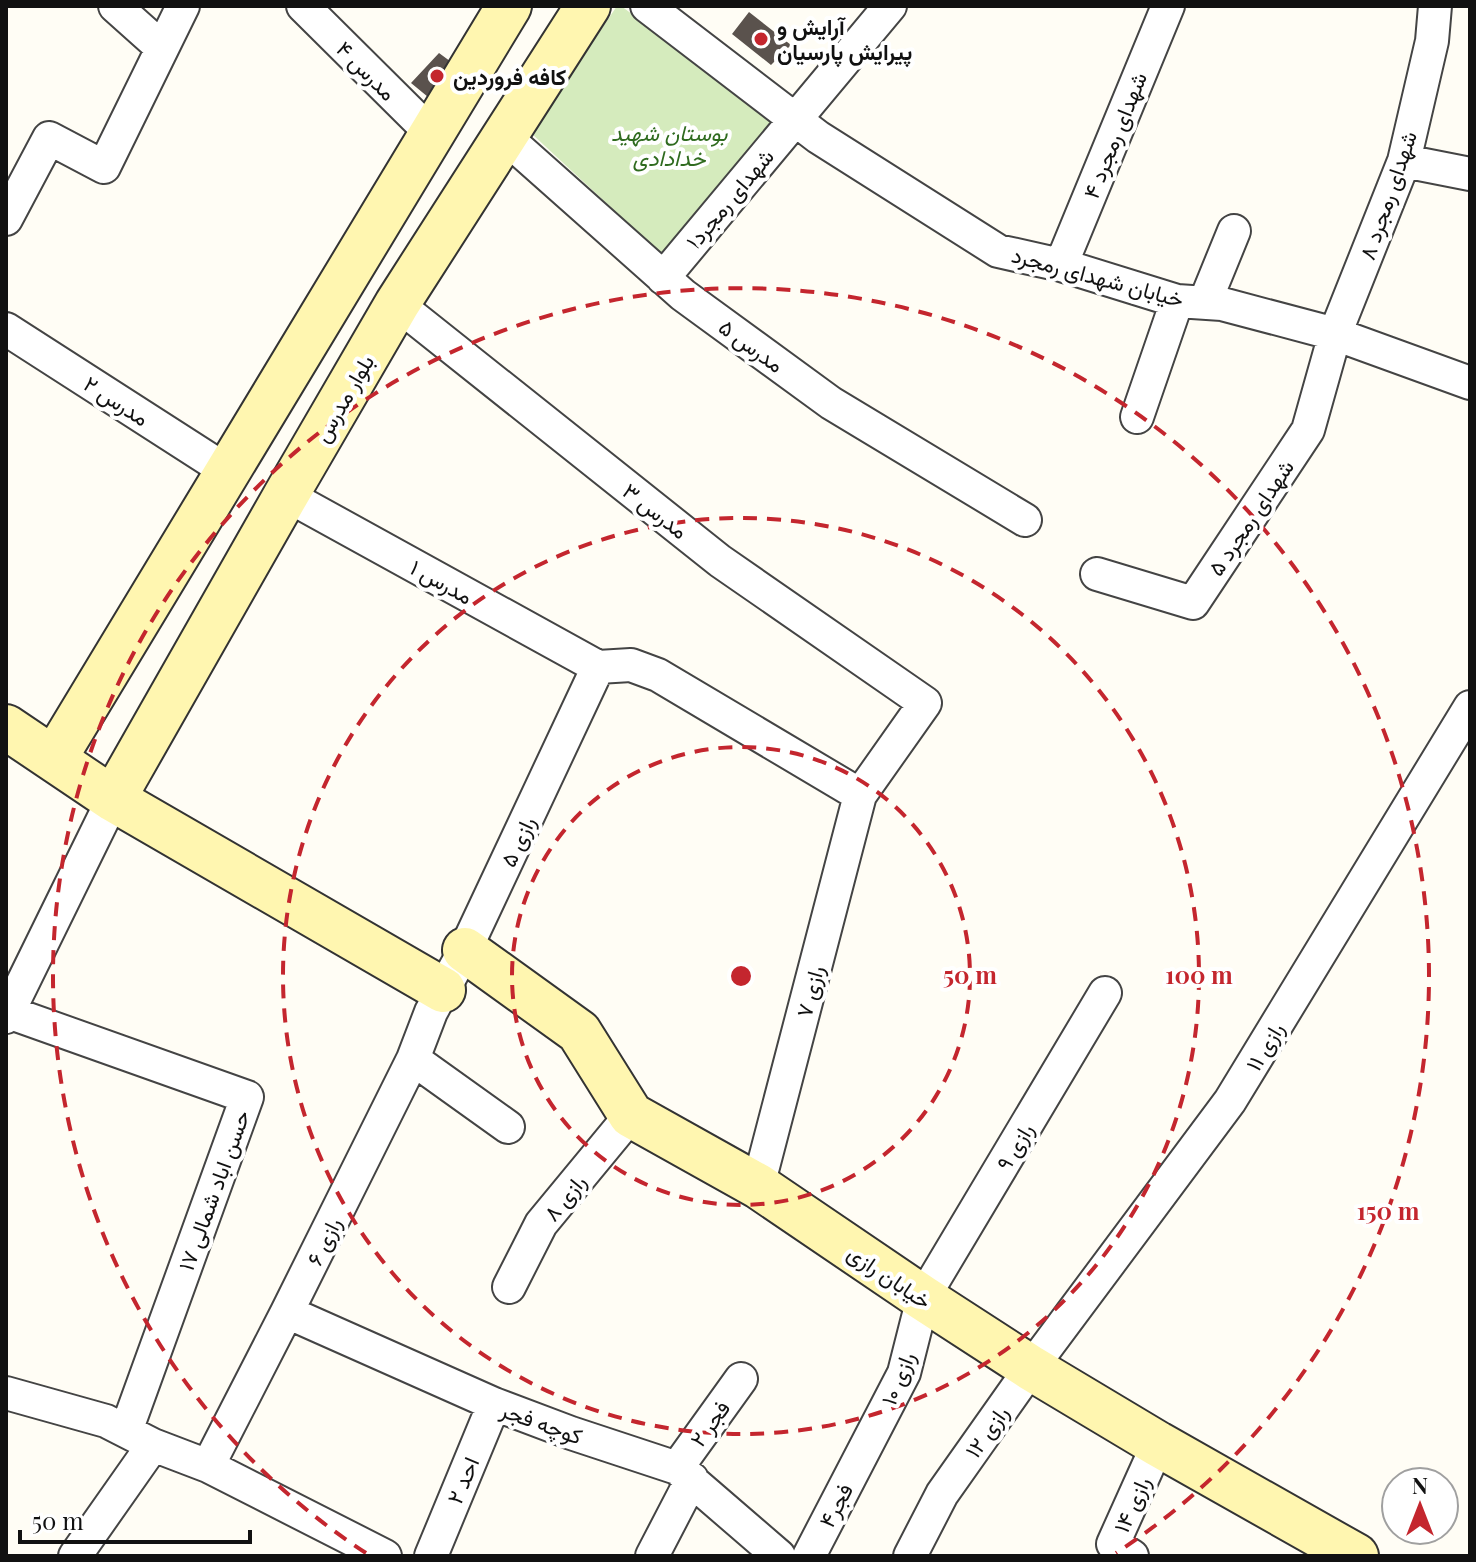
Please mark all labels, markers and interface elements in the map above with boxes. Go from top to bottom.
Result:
place label: آرایش و پیرایش پارسیان [777,11,912,68]
marker: آرایش و پیرایش پارسیان [752,30,770,48]
street label: مدرس ۴ [330,33,404,107]
place label: کافه فروردین [453,61,566,91]
marker: کافه فروردین [428,67,446,85]
street label: شهدای رمجرد ۴ [1075,67,1153,203]
park label: بوستان شهید خدادادی [611,117,728,172]
street label: شهدای رمجرد ۸ [1351,127,1423,263]
street label: شهدای رمجرد۱ [678,142,780,254]
street label: خیابان شهدای رمجرد [1009,239,1187,313]
street label: مدرس ۵ [713,311,791,379]
street label: بلوار مدرس [306,349,380,447]
street label: مدرس ۲ [79,368,155,432]
street label: شهدای رمجرد ۵ [1200,453,1300,581]
street label: مدرس ۳ [617,475,695,545]
street label: مدرس ۱ [405,552,479,610]
street label: رازی ۵ [492,811,542,871]
text: 50 m [943,958,997,990]
text: 100 m [1165,958,1233,990]
centre of rings [727,962,755,990]
street label: رازی ۷ [788,962,830,1020]
street label: رازی ۱۱ [1238,1016,1290,1076]
street label: حسن اباد شمالی ۱۷ [170,1105,256,1275]
street label: رازی ۹ [988,1117,1040,1175]
street label: رازی ۸ [536,1167,592,1227]
text: 150 m [1357,1194,1420,1226]
street label: رازی ۶ [298,1212,348,1270]
street label: خیابان رازی [842,1237,938,1315]
street label: رازی ۱۰ [873,1347,921,1409]
street label: کوچه فجر [496,1393,587,1452]
street label: فجر ۲ [682,1394,736,1452]
street label: رازی ۱۲ [957,1399,1015,1463]
street label: احد ۲ [439,1452,485,1508]
north arrow [1380,1466,1460,1546]
text: N [1412,1470,1428,1500]
street label: رازی ۱۴ [1105,1471,1157,1537]
street label: فجر۴ [811,1478,859,1532]
scale bar [20,1494,250,1544]
text: 50 m [32,1504,84,1536]

